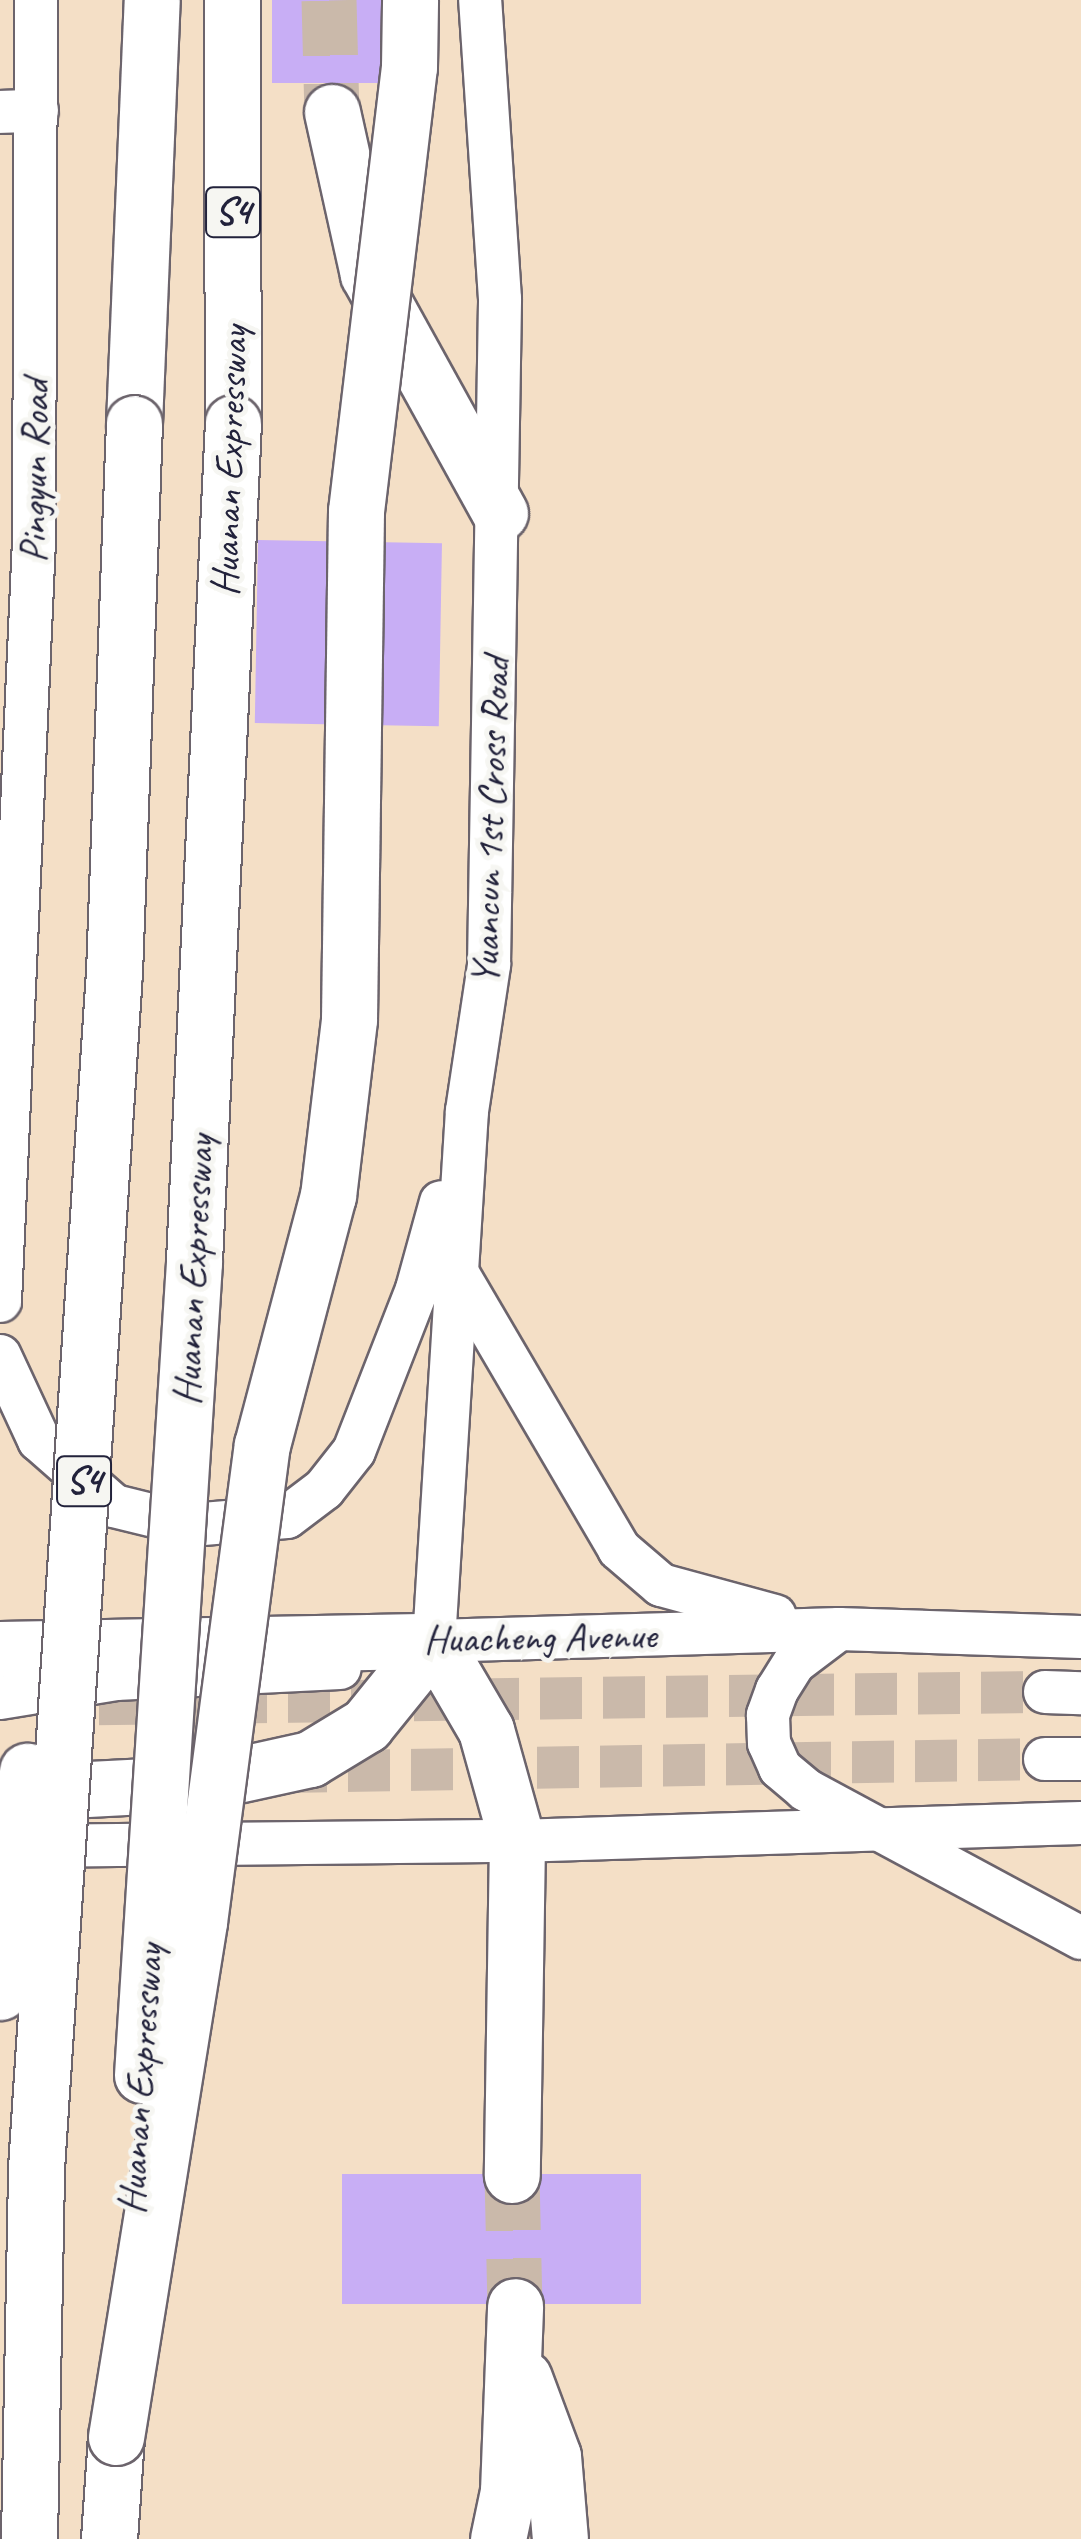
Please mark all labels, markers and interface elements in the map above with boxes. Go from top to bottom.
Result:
road number: S4 [203,179,263,245]
street label: Huanan Expressway [200,325,258,597]
street label: Pingyun Road [8,380,60,562]
street label: Yuancun 1st Cross Road [460,656,520,986]
street label: Huanan Expressway [162,1133,224,1407]
road number: S4 [54,1448,114,1514]
street label: Huacheng Avenue [423,1611,657,1663]
street label: Huanan Expressway [107,1942,173,2216]

